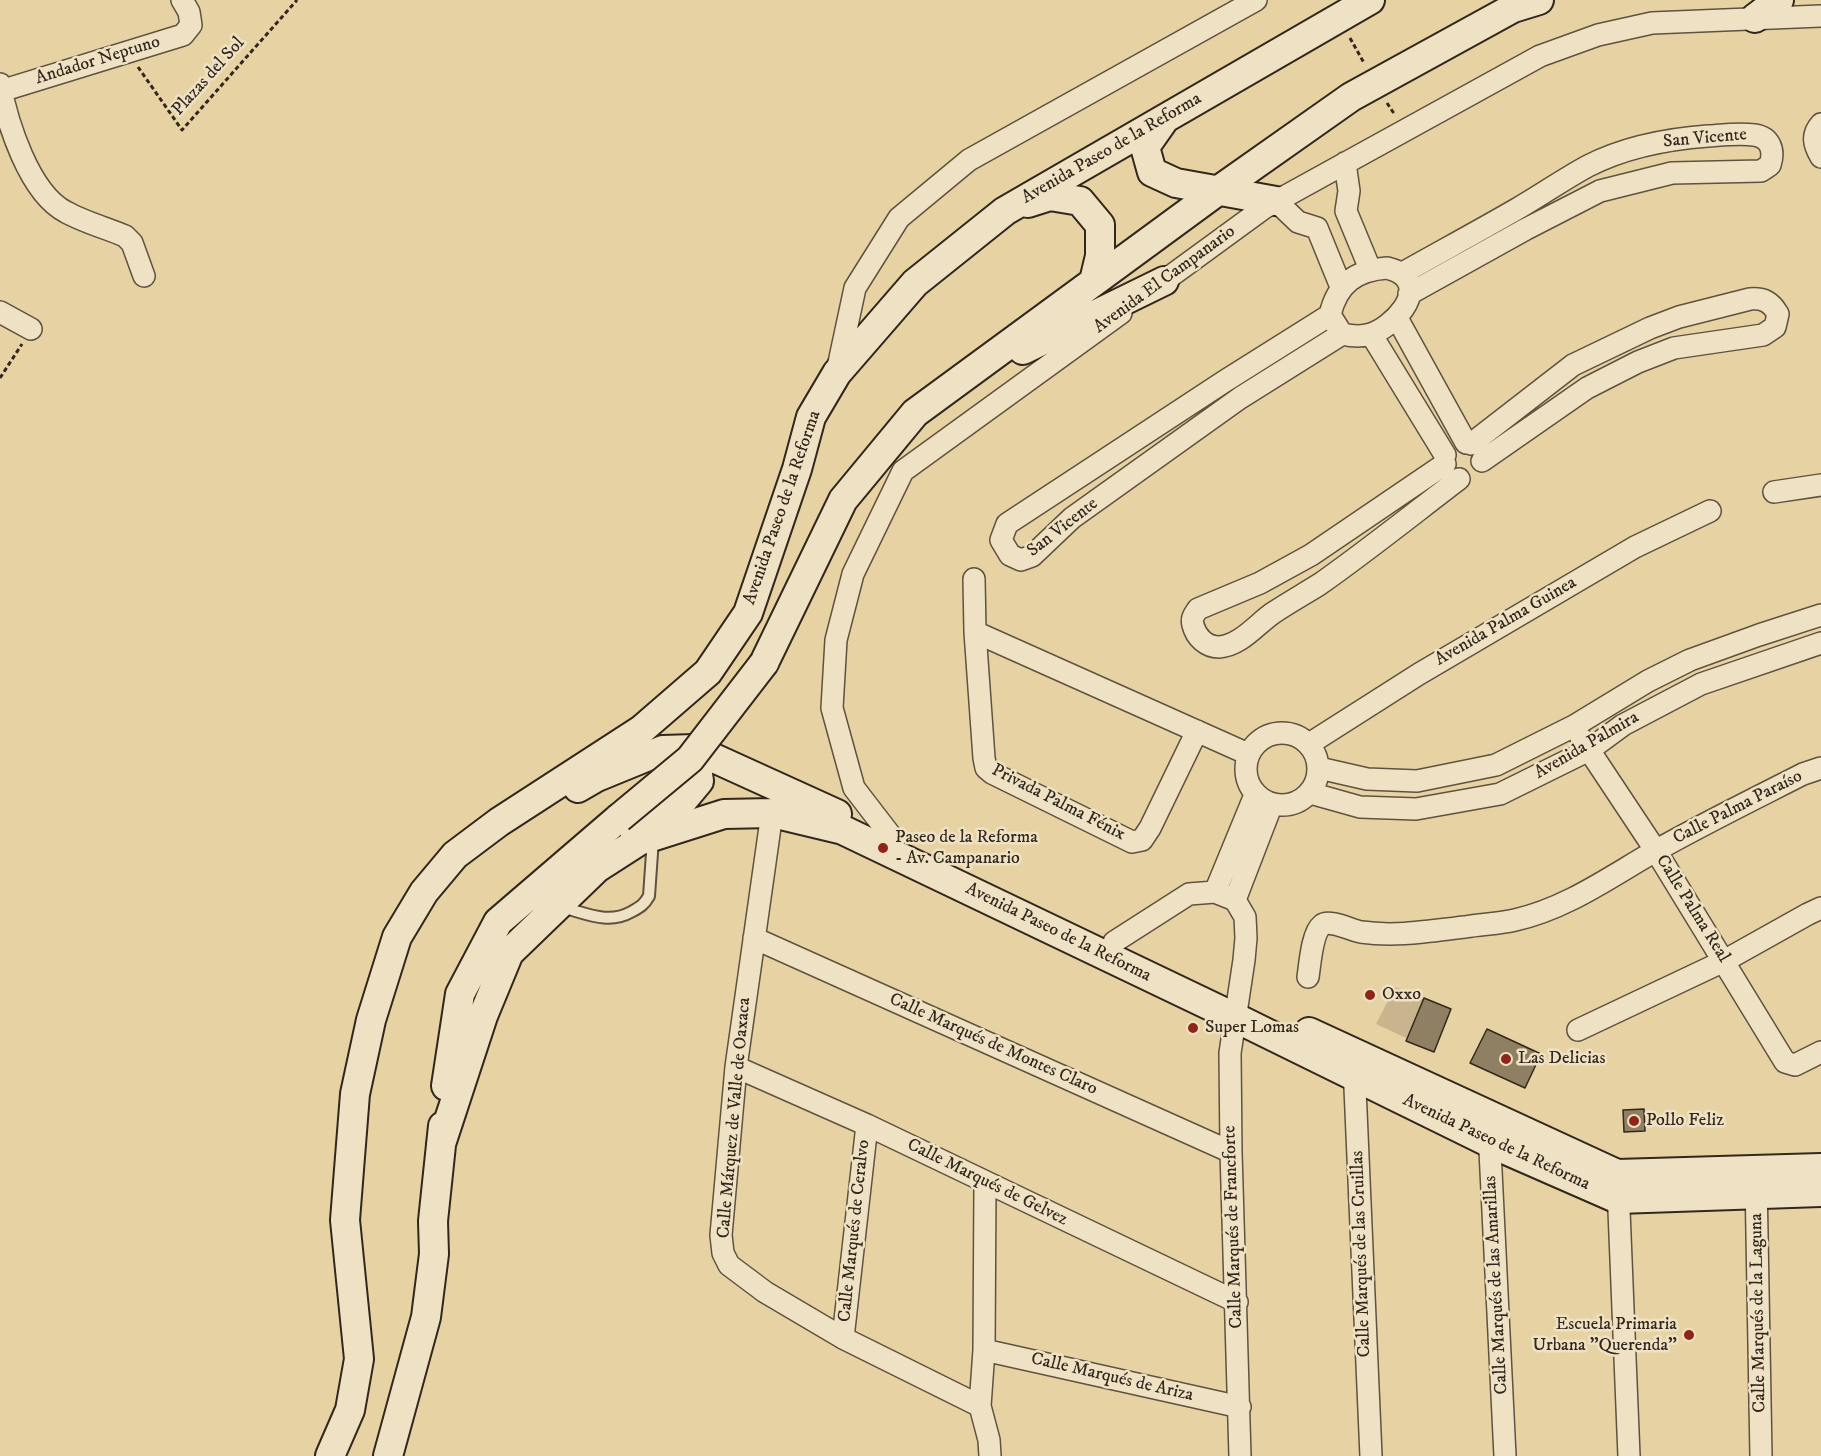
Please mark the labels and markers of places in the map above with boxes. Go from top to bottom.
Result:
place label: Paseo de la Reforma - Av. Campanario [895,827,1038,870]
marker: Paseo de la Reforma - Av. Campanario [876,841,890,855]
place label: Oxxo [1382,984,1421,1006]
marker: Oxxo [1363,988,1377,1002]
place label: Super Lomas [1205,1017,1299,1039]
marker: Super Lomas [1186,1021,1200,1035]
place label: Las Delicias [1518,1048,1605,1070]
marker: Las Delicias [1499,1052,1513,1066]
place label: Pollo Feliz [1646,1110,1724,1132]
marker: Pollo Feliz [1627,1114,1641,1128]
place label: Escuela Primaria Urbana "Querenda" [1533,1314,1677,1356]
marker: Escuela Primaria Urbana "Querenda" [1682,1328,1696,1342]

